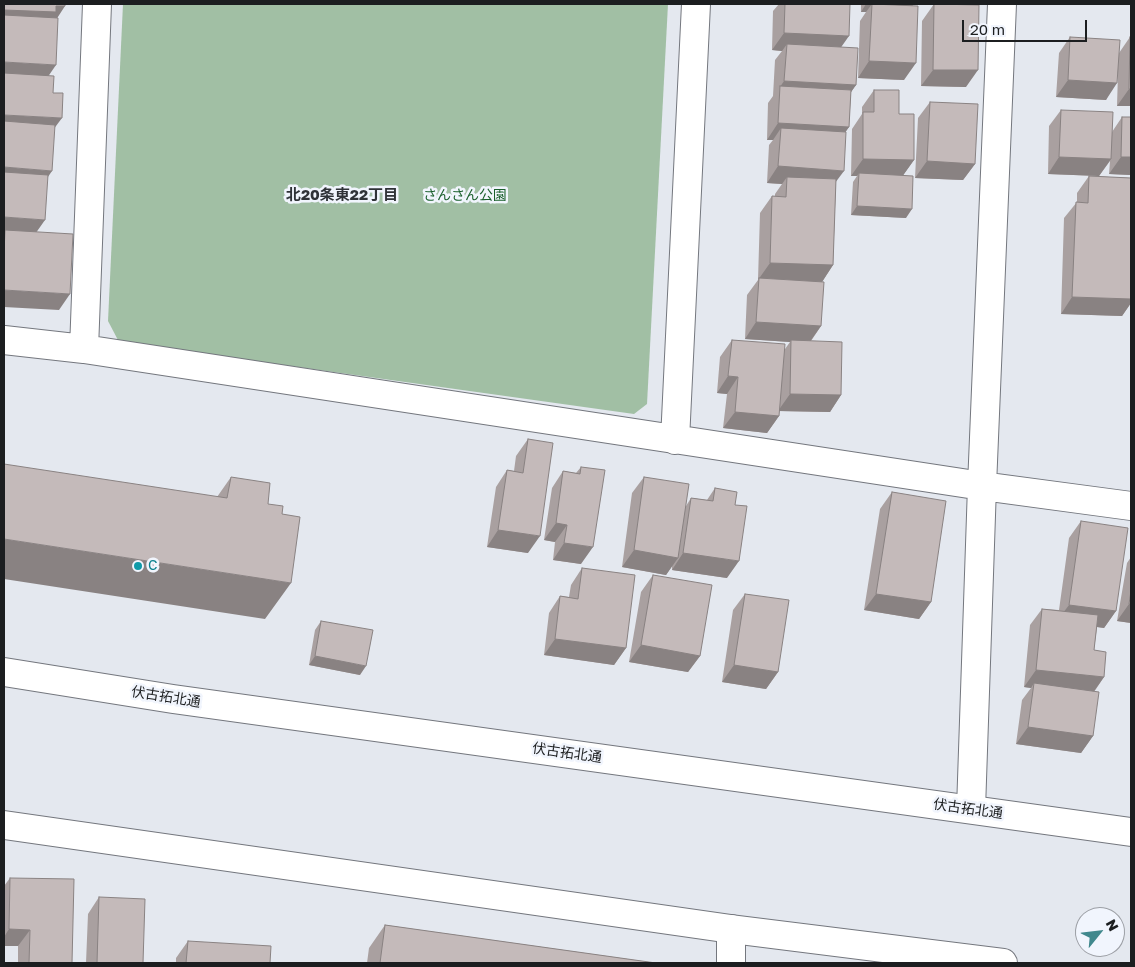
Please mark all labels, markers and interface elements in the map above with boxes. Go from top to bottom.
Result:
scale bar [965,10,1090,42]
text: 20 m [970,20,1005,38]
district label: 北20条東22丁目 [286,186,398,204]
park label: さんさん公園 [423,188,507,204]
place label: C [148,558,158,574]
marker: C [132,560,144,572]
street label: 伏古拓北通 [130,683,202,711]
street label: 伏古拓北通 [531,740,603,766]
street label: 伏古拓北通 [932,796,1004,822]
north arrow [1075,907,1125,957]
text: N [1103,916,1123,934]

